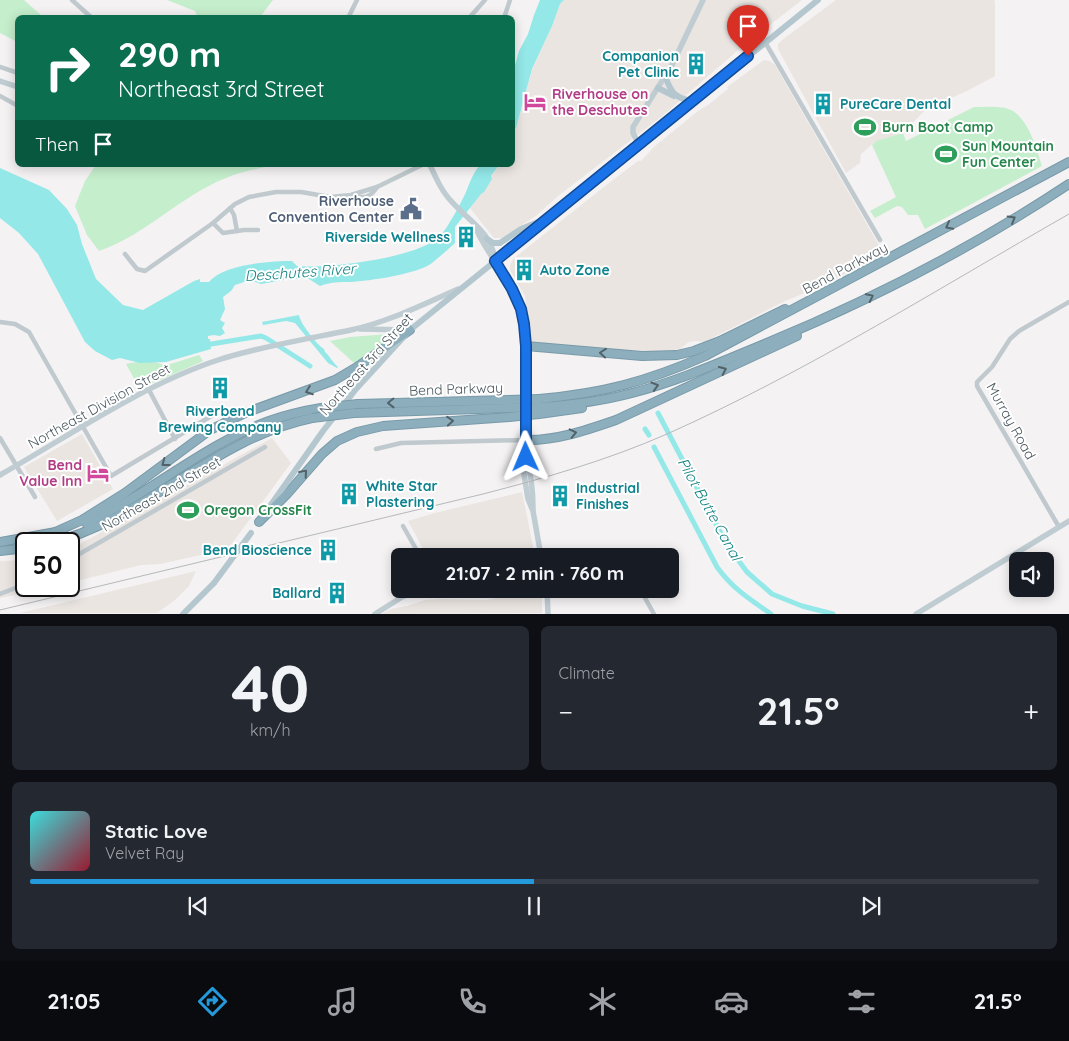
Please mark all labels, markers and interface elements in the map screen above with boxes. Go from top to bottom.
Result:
pin [727,5,769,56]
icon: arrive [734,12,762,40]
text: 290 m [118,32,221,76]
icon: right [35,35,100,100]
place label: Companion Pet Clinic [602,47,679,81]
building icon: Companion Pet Clinic [683,51,709,77]
text: Northeast 3rd Street [118,75,324,103]
place label: Riverhouse on the Deschutes [552,85,648,119]
hotel icon: Riverhouse on the Deschutes [522,89,548,115]
building icon: PureCare Dental [810,91,836,117]
place label: PureCare Dental [840,95,951,113]
sports icon: Burn Boot Camp [852,114,878,140]
place label: Burn Boot Camp [882,118,993,136]
icon: arrive [89,130,117,158]
text: Then [35,132,79,156]
place label: Sun Mountain Fun Center [962,137,1054,171]
sports icon: Sun Mountain Fun Center [933,141,959,167]
place label: Riverhouse Convention Center [268,192,394,226]
public building icon: Riverhouse Convention Center [398,196,424,222]
one-way arrow [1007,215,1016,225]
one-way arrow [945,220,954,230]
building icon: Riverside Wellness [453,224,479,250]
place label: Riverside Wellness [325,228,450,246]
street label: Bend Parkway [799,238,891,298]
building icon: Auto Zone [511,257,537,283]
water label: Deschutes River [244,258,358,285]
place label: Auto Zone [540,261,610,279]
one-way arrow [865,293,874,303]
street label: Northeast 3rd Street [315,309,417,419]
one-way arrow [599,347,607,358]
street label: Northeast Division Street [25,359,174,453]
one-way arrow [718,366,727,377]
building icon: Riverbend Brewing Company [207,375,233,401]
street label: Bend Parkway [409,378,503,400]
street label: Murray Road [982,379,1040,463]
one-way arrow [651,382,659,392]
one-way arrow [305,385,314,395]
one-way arrow [386,398,394,408]
place label: Riverbend Brewing Company [159,402,281,436]
one-way arrow [447,416,455,427]
one-way arrow [569,428,578,439]
position arrow [499,430,551,482]
street label: Northeast 2nd Street [98,452,224,535]
water label: Pilot Butte Canal [674,454,747,565]
place label: Bend Value Inn [19,456,82,490]
one-way arrow [162,458,171,466]
hotel icon: Bend Value Inn [85,460,111,486]
one-way arrow [298,470,307,479]
place label: White Star Plastering [366,477,438,511]
place label: Industrial Finishes [576,479,640,513]
building icon: White Star Plastering [336,481,362,507]
building icon: Industrial Finishes [547,483,573,509]
sports icon: Oregon CrossFit [175,497,201,523]
place label: Oregon CrossFit [204,501,312,519]
speed limit sign: 50 [15,532,80,597]
building icon: Bend Bioscience [315,537,341,563]
place label: Bend Bioscience [203,541,312,559]
map controls [1009,552,1054,597]
button: sound [1009,552,1054,597]
text: 21:07 · 2 min · 760 m [446,561,624,585]
building icon: Ballard [324,580,350,606]
place label: Ballard [272,584,321,602]
text: 40 [231,647,309,728]
text: Climate [559,663,615,683]
text: 21.5° [757,687,839,735]
text: − [559,694,573,729]
text: + [1023,694,1039,729]
text: km/h [250,720,291,740]
text: Static Love [105,819,208,843]
text: Velvet Ray [105,843,184,863]
icon: previous [184,892,212,920]
icon: pause [520,892,548,920]
icon: next [857,892,885,920]
icon: directions [195,984,230,1019]
icon: music [325,984,360,1019]
icon: phone [455,984,490,1019]
icon: climate [585,984,620,1019]
icon: car [714,984,749,1019]
icon: filters [844,984,879,1019]
text: 21:05 [47,987,101,1015]
text: 21.5° [974,987,1022,1015]

